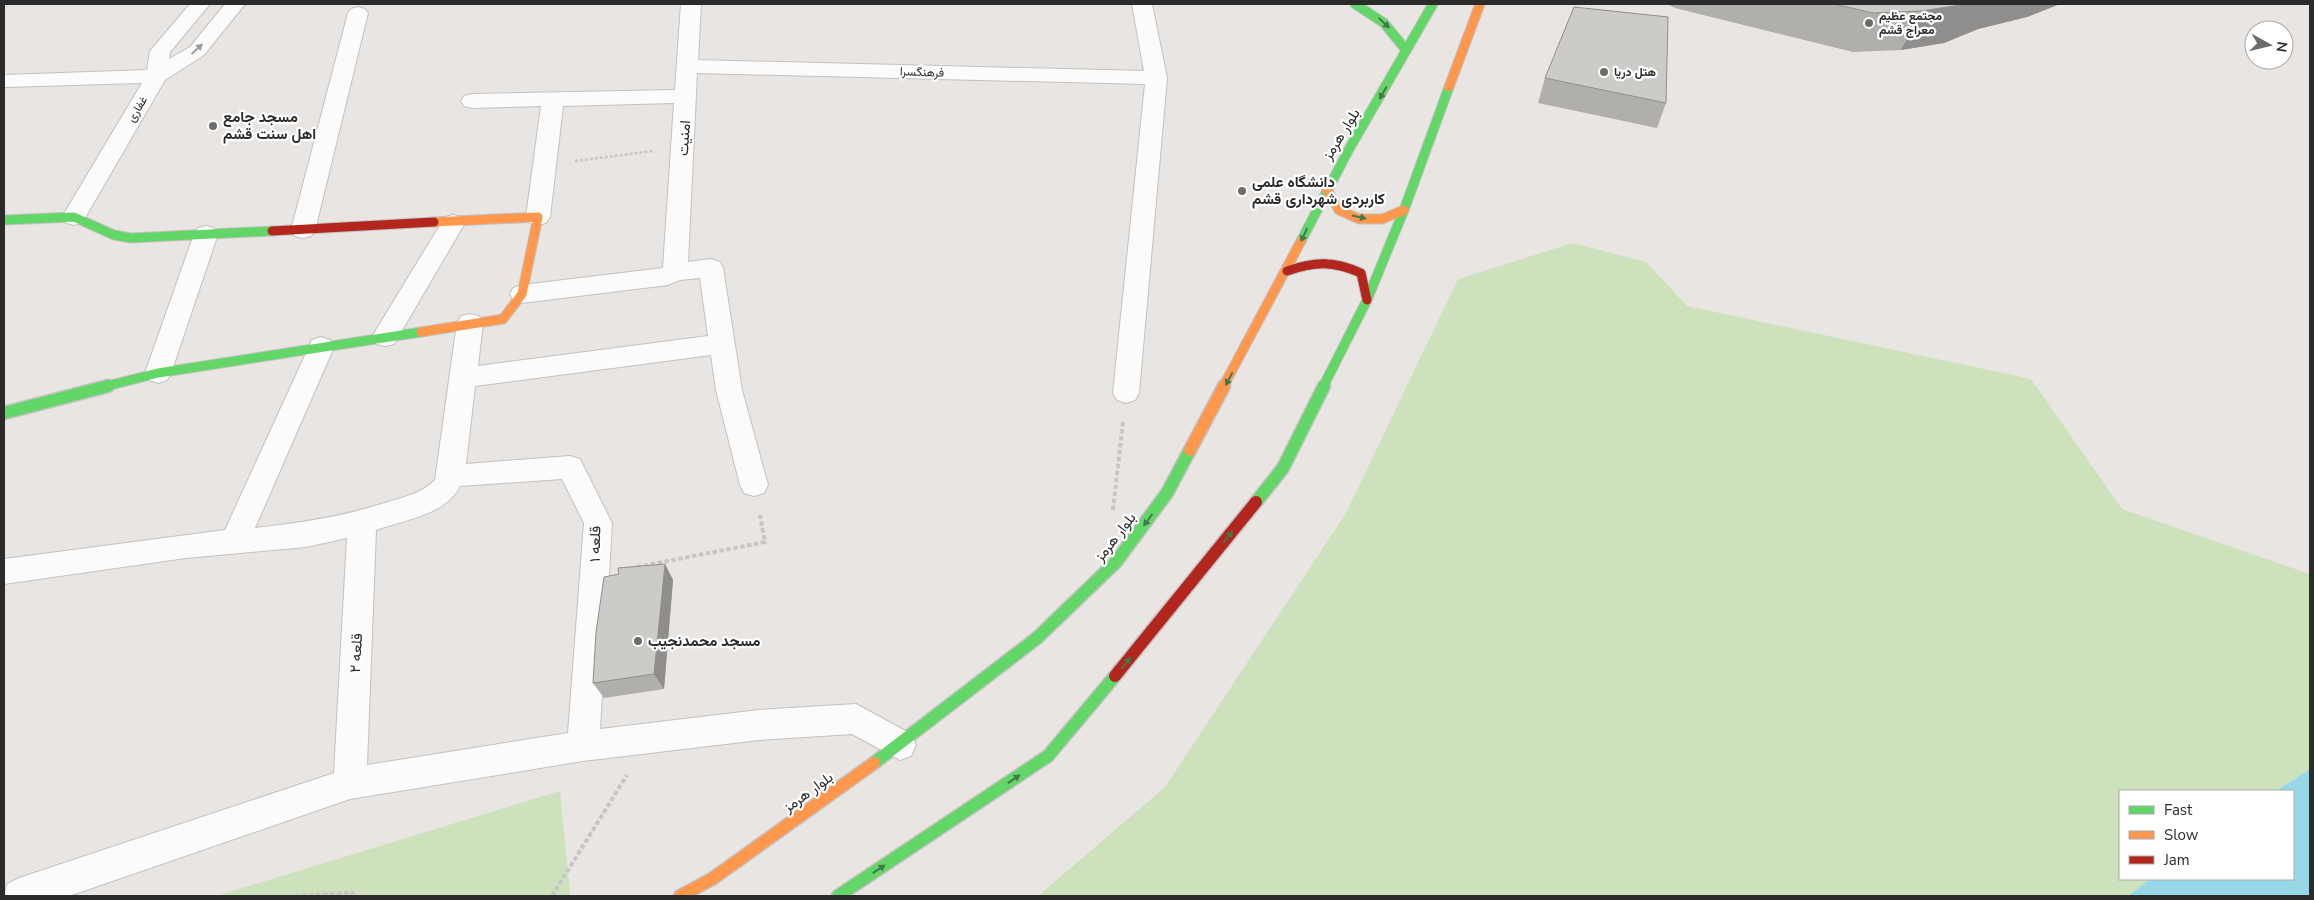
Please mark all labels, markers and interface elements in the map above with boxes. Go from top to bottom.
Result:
place label: مجتمع عظیم معراج قشم [1879,8,1942,38]
one-way arrow [1378,17,1390,29]
marker: مجتمع عظیم معراج قشم [1863,17,1875,29]
north arrow [2244,20,2294,70]
text: N [2271,40,2292,53]
one-way arrow [191,43,203,55]
street label: فرهنگسرا [900,63,944,81]
place label: هتل دریا [1614,64,1656,80]
marker: هتل دریا [1598,66,1610,78]
one-way arrow [1379,86,1387,101]
street label: غفاری [123,93,151,125]
street label: بلوار هرمز [1317,104,1365,164]
place label: مسجد جامع اهل سنت قشم [223,107,316,144]
street label: امنیت [673,119,695,157]
marker: مسجد جامع اهل سنت قشم [207,120,219,132]
place label: دانشگاه علمی کاربردی شهرداری قشم [1252,172,1385,209]
marker: دانشگاه علمی کاربردی شهرداری قشم [1236,185,1248,197]
one-way arrow [1351,213,1367,221]
one-way arrow [1300,228,1308,242]
one-way arrow [1224,372,1233,386]
street label: بلوار هرمز [1089,508,1140,566]
one-way arrow [1143,513,1153,526]
street label: قلعه ۱ [585,526,605,562]
one-way arrow [1223,531,1234,544]
place label: مسجد محمدنجیب [648,631,761,651]
street label: قلعه ۲ [345,633,367,673]
marker: مسجد محمدنجیب [632,635,644,647]
one-way arrow [1121,657,1132,670]
street label: بلوار هرمز [778,767,837,817]
one-way arrow [1007,774,1021,784]
legend [2119,790,2294,880]
text: Fast [2164,800,2193,820]
text: Slow [2164,825,2199,845]
text: Jam [2163,850,2190,870]
one-way arrow [872,864,886,874]

